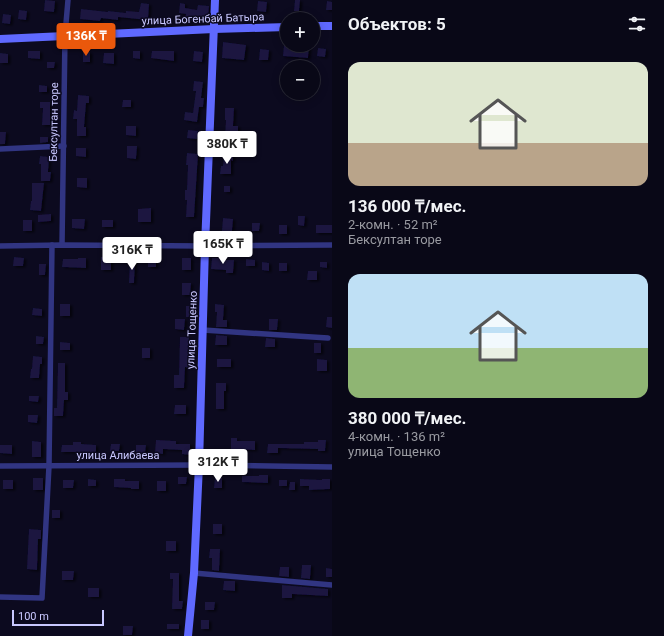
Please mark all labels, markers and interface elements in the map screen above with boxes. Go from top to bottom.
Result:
street label: улица Богенбай Батыра [141,10,265,28]
map controls [280,12,320,100]
button: + [280,12,320,52]
icon: filters [626,13,648,35]
text: Объектов: 5 [348,14,446,34]
pin: 136K ₸ [53,23,119,57]
text: 136K ₸ [66,28,106,43]
button: − [280,60,320,100]
street label: Бексултан торе [47,82,61,162]
icon: home [462,88,534,160]
pin: 380K ₸ [194,131,260,165]
text: 380K ₸ [207,136,247,151]
text: 136 000 ₸/мес. [348,196,466,216]
text: 2-комн. · 52 m² [348,217,438,232]
pin: 165K ₸ [190,231,256,265]
text: Бексултан торе [348,232,442,247]
text: 165K ₸ [203,236,243,251]
pin: 316K ₸ [99,237,165,271]
text: 316K ₸ [112,242,152,257]
street label: улица Тощенко [184,291,200,369]
icon: home [462,300,534,372]
text: 380 000 ₸/мес. [348,408,466,428]
text: 4-комн. · 136 m² [348,429,445,444]
text: улица Тощенко [348,444,441,459]
street label: улица Алибаева [76,449,160,462]
pin: 312K ₸ [185,449,251,483]
text: 312K ₸ [198,454,238,469]
scale bar [12,608,104,627]
text: 100 m [18,610,49,623]

